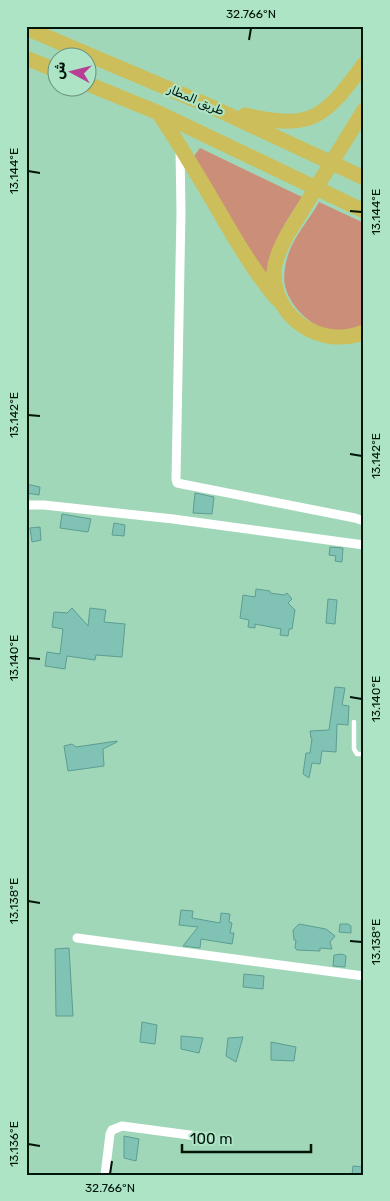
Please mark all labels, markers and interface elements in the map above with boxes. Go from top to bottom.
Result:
text: 32.766°N [226,7,276,21]
north arrow [48,48,98,98]
text: ش [50,60,69,80]
street label: طريق المطار [165,82,226,119]
text: 13.144°E [7,148,21,194]
text: 13.144°E [369,189,383,235]
text: 13.142°E [7,392,21,438]
text: 13.142°E [369,433,383,479]
text: 13.140°E [7,635,21,681]
text: 13.140°E [369,676,383,722]
text: 13.138°E [7,878,21,924]
text: 13.138°E [369,919,383,965]
text: 13.136°E [7,1121,21,1167]
scale bar [182,1121,311,1153]
text: 100 m [190,1130,232,1148]
text: 32.766°N [85,1181,135,1195]

